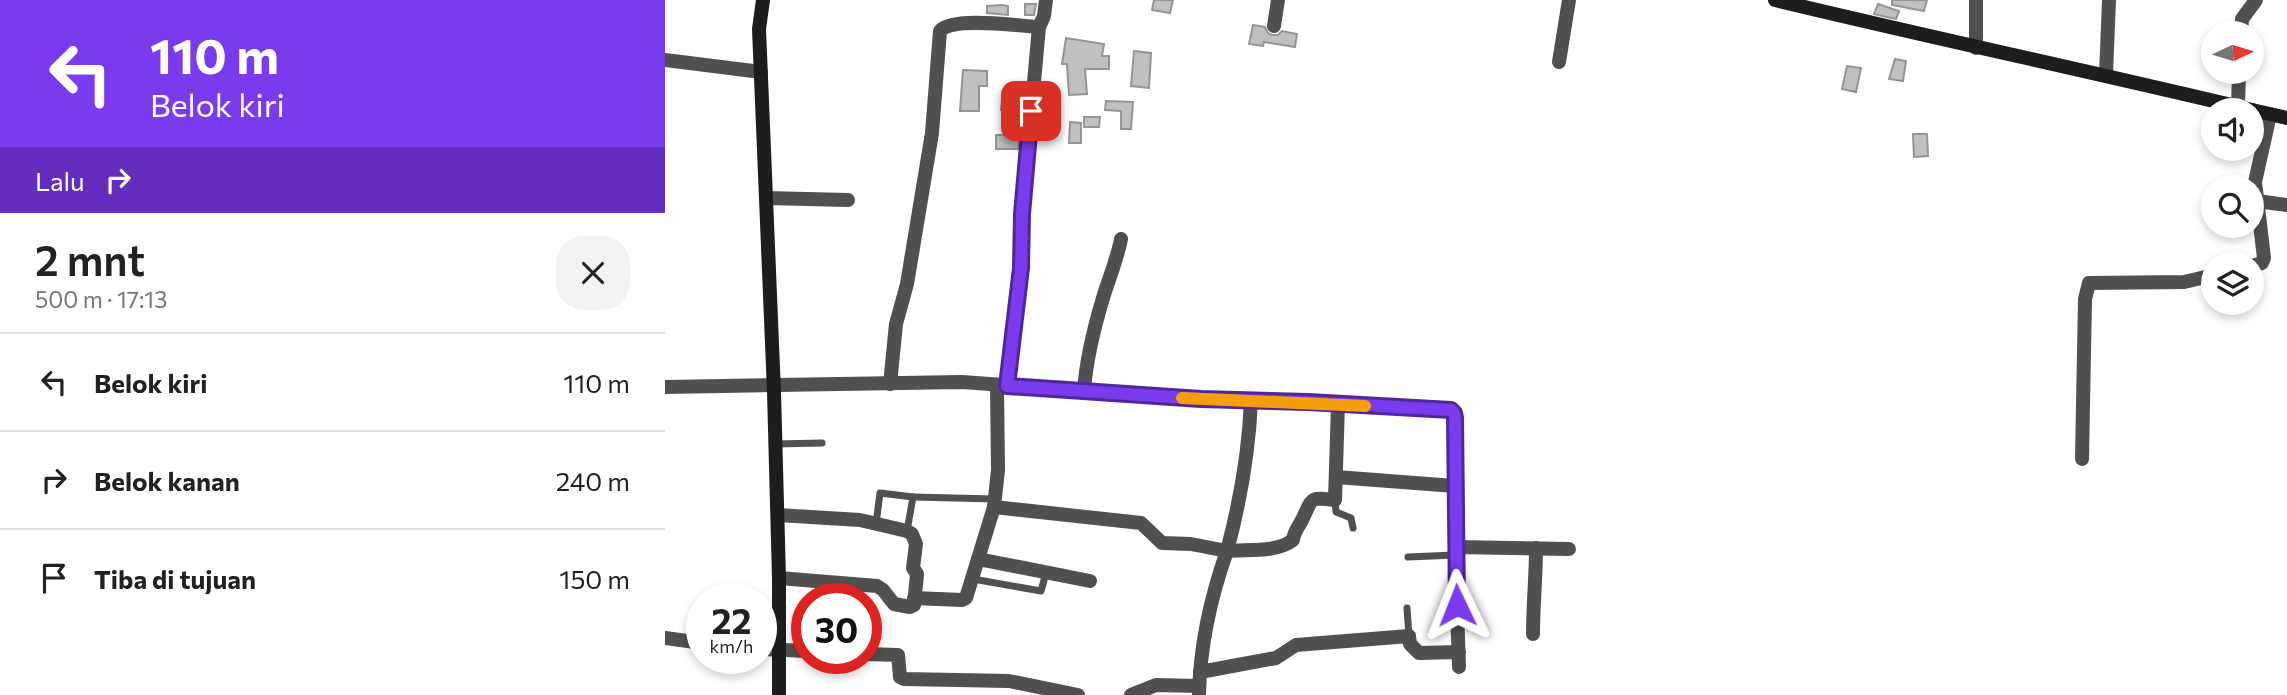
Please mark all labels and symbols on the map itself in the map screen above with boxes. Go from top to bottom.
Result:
north arrow [2201,21,2265,84]
pin [1001,81,1061,141]
position arrow [1420,568,1494,642]
speed limit sign: 30 [791,583,882,674]

